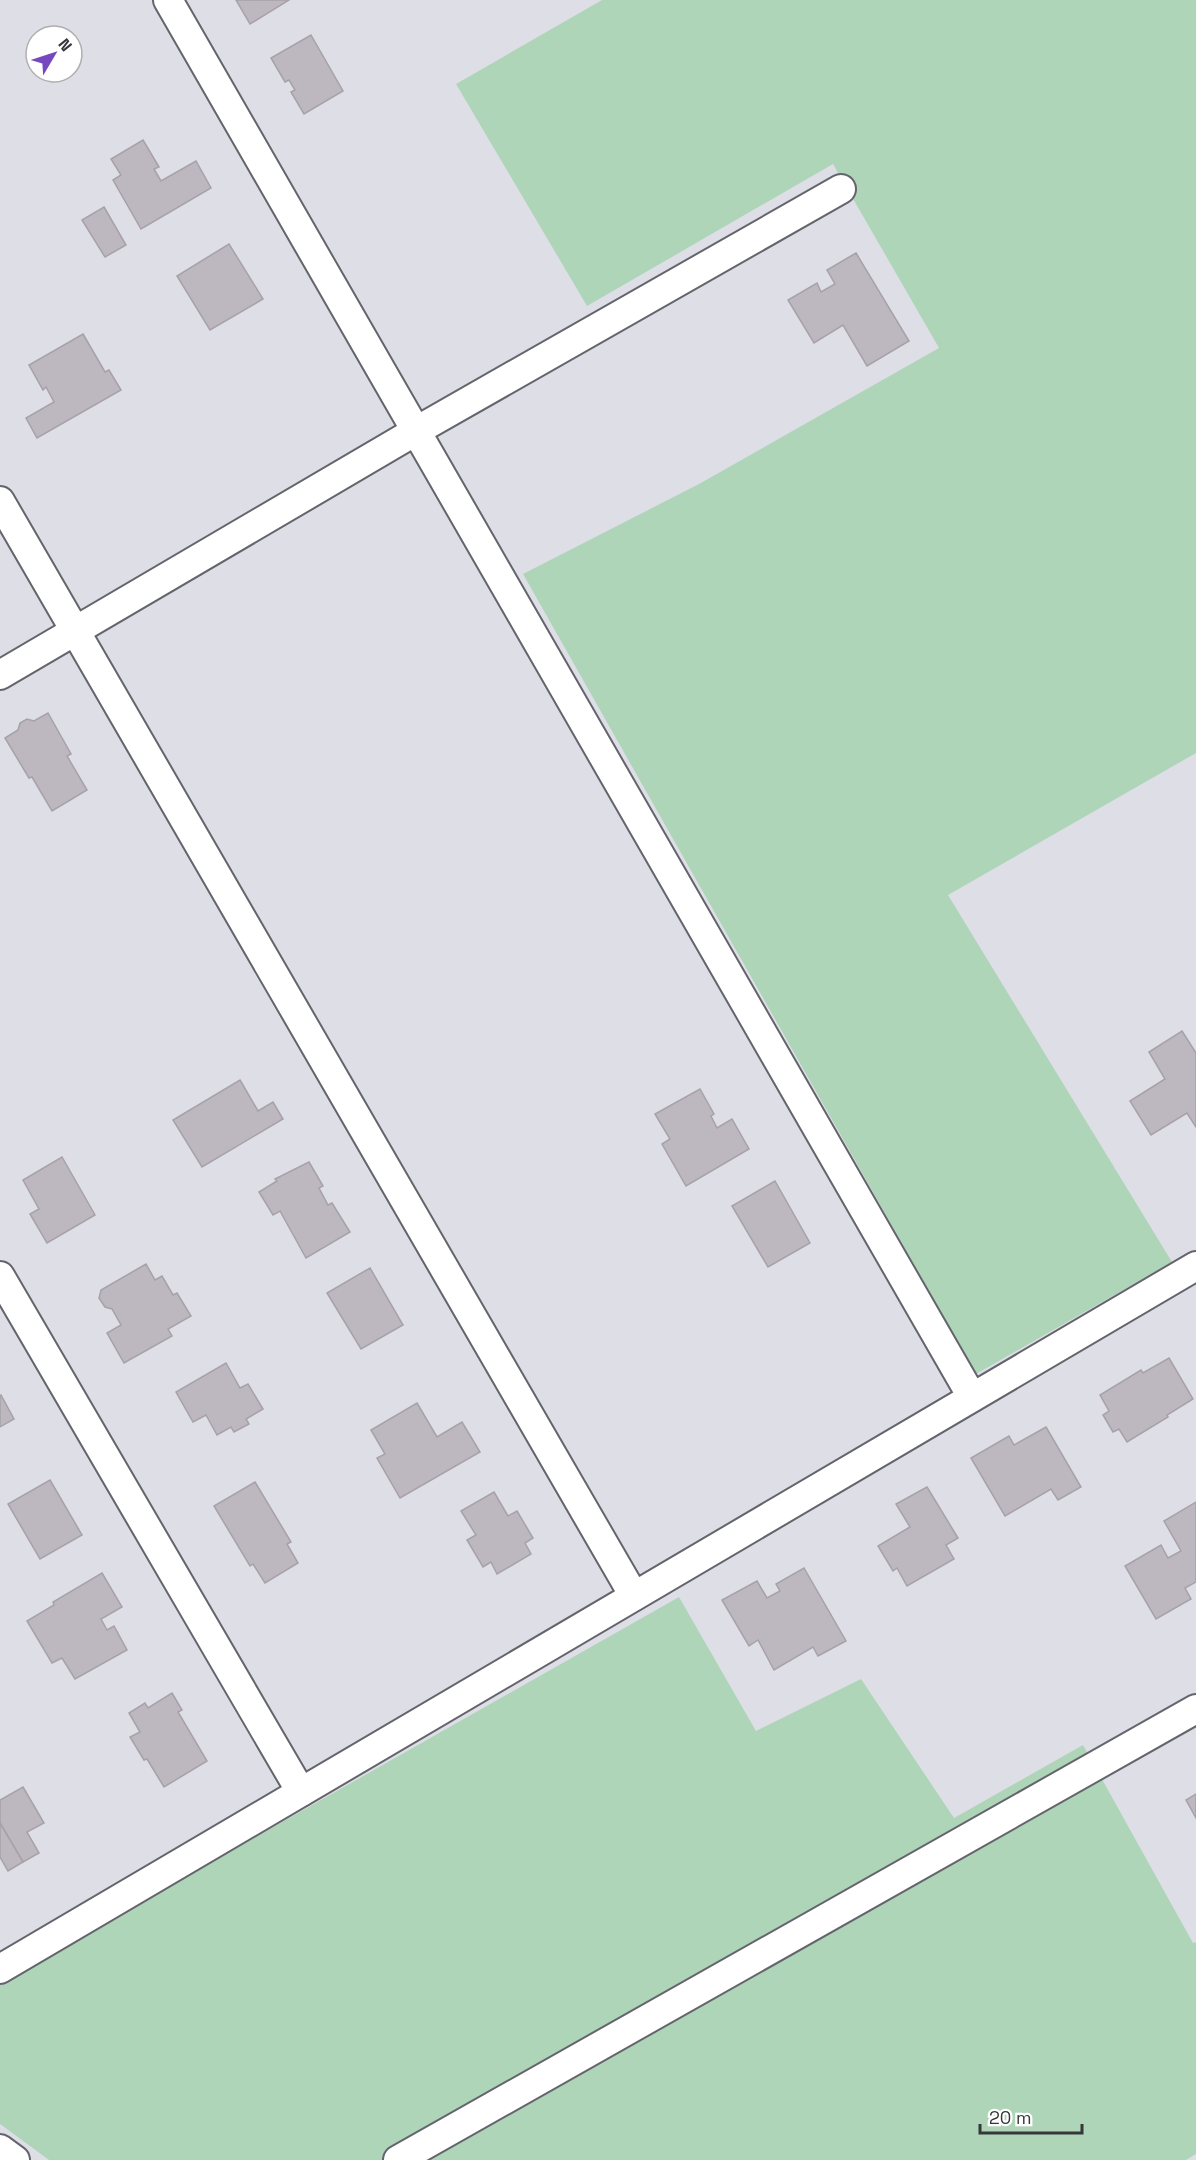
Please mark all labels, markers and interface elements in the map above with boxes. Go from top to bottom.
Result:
north arrow [24,24,84,84]
text: N [54,34,77,56]
scale bar [980,2097,1082,2135]
text: 20 m [989,2106,1032,2129]

